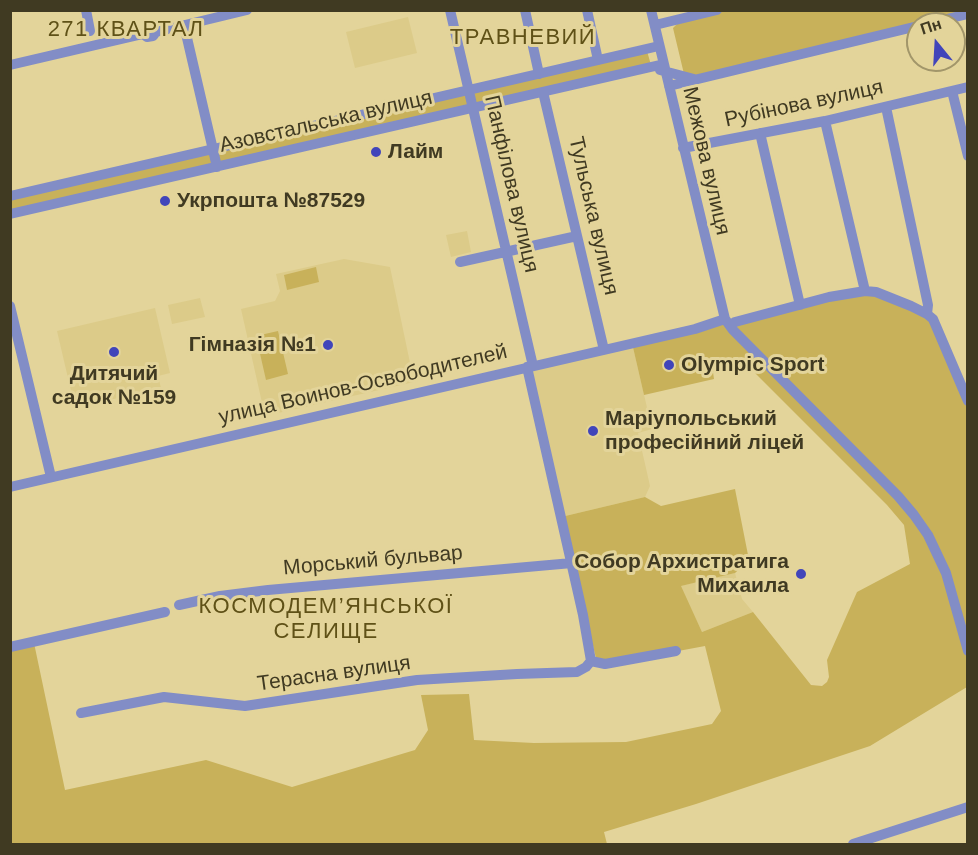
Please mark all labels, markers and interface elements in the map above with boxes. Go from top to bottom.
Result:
north arrow [906,12,966,72]
text: Пн [918,15,944,38]
district label: 271 КВАРТАЛ [48,17,204,43]
district label: ТРАВНЕВИЙ [450,25,596,51]
street label: Рубінова вулиця [723,75,885,133]
street label: Межова вулиця [677,84,735,238]
street label: Азовстальська вулиця [217,85,435,159]
street label: Панфілова вулиця [478,93,544,275]
street label: Тульська вулиця [563,134,623,298]
place label: Лайм [388,139,443,165]
marker: Лайм [369,145,383,159]
place label: Укрпошта №87529 [177,188,365,214]
marker: Укрпошта №87529 [158,194,172,208]
place label: Гімназія №1 [189,332,316,358]
marker: Гімназія №1 [321,338,335,352]
street label: улица Воинов-Освободителей [216,340,510,430]
marker: Дитячий садок №159 [107,345,121,359]
place label: Olympic Sport [681,352,825,378]
marker: Olympic Sport [662,358,676,372]
place label: Дитячий садок №159 [52,361,176,411]
place label: Маріупольський професійний ліцей [605,406,804,456]
marker: Маріупольський професійний ліцей [586,424,600,438]
street label: Морський бульвар [282,541,464,581]
place label: Собор Архистратига Михаила [574,549,789,599]
marker: Собор Архистратига Михаила [794,567,808,581]
district label: КОСМОДЕМ’ЯНСЬКОЇ СЕЛИЩЕ [199,594,453,646]
street label: Терасна вулиця [256,651,412,697]

